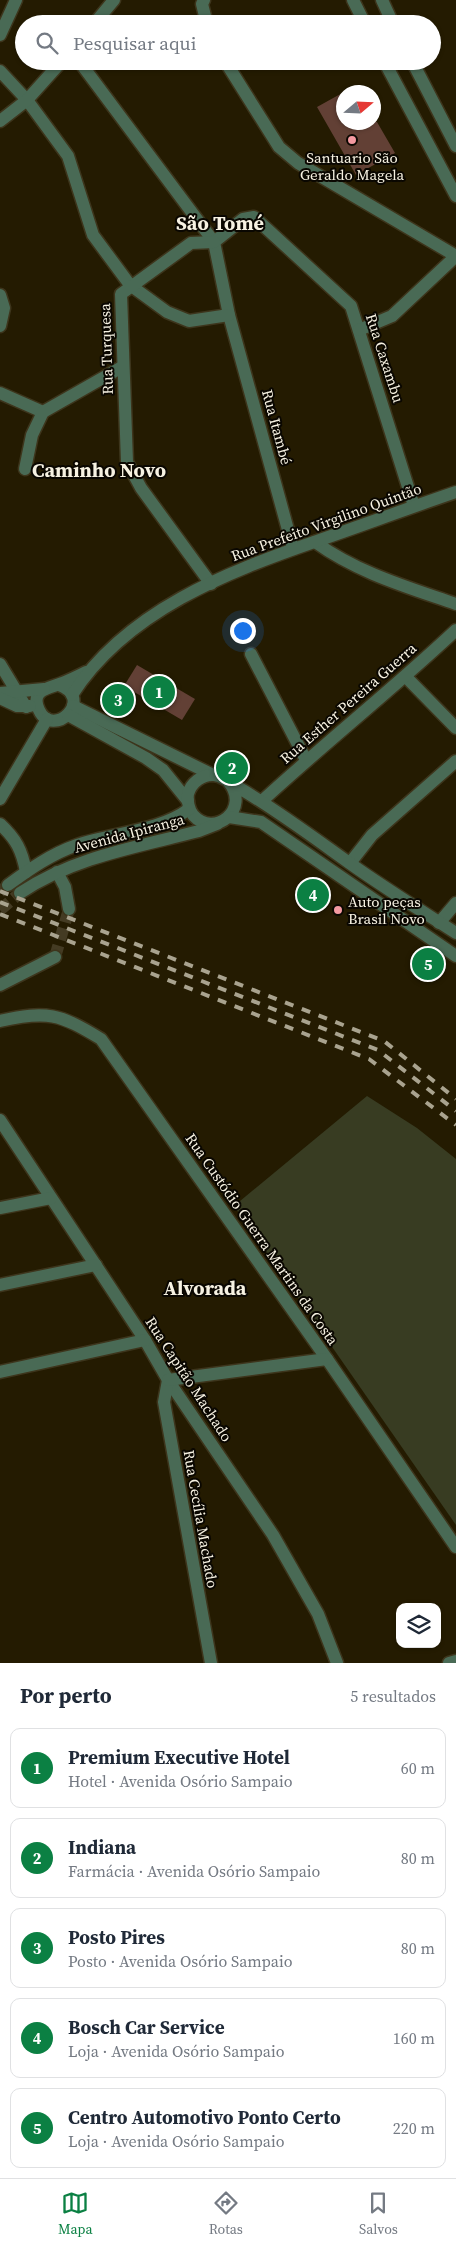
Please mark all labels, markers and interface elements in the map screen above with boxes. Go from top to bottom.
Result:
search box [15,15,441,70]
icon: search [33,29,61,57]
text: Pesquisar aqui [73,30,196,56]
north arrow [336,85,381,130]
marker: Santuario São Geraldo Magela [346,134,358,146]
place label: Santuario São Geraldo Magela [300,147,404,185]
district label: São Tomé [176,209,264,237]
street label: Rua Turquesa [94,303,118,395]
street label: Rua Caxambu [361,311,409,406]
street label: Rua Itambé [257,387,297,467]
district label: Caminho Novo [32,456,166,484]
street label: Rua Prefeito Virgilino Quintão [228,478,424,566]
your location [230,618,256,644]
street label: Rua Esther Pereira Guerra [275,637,421,768]
pin: 1 [143,673,175,711]
pin: 3 [102,681,134,719]
pin: 2 [216,749,248,787]
street label: Avenida Ipiranga [72,808,187,858]
pin: 4 [297,876,329,914]
place label: Auto peças Brasil Novo [348,891,425,929]
marker: Auto peças Brasil Novo [332,904,344,916]
pin: 5 [412,945,444,983]
street label: Rua Custódio Guerra Martins da Costa [181,1129,344,1349]
district label: Alvorada [164,1274,247,1302]
street label: Rua Capitão Machado [141,1312,237,1446]
street label: Rua Cecília Machado [179,1448,223,1590]
map controls [396,1603,441,1648]
button: layers [396,1603,441,1648]
text: Por perto [20,1681,112,1710]
text: 5 resultados [350,1685,436,1707]
text: Premium Executive Hotel [68,1744,290,1770]
text: 1 [33,1757,41,1779]
text: 60 m [401,1757,435,1779]
text: Hotel · Avenida Osório Sampaio [68,1770,293,1792]
text: Indiana [68,1834,136,1860]
text: 2 [33,1847,41,1869]
text: 80 m [401,1847,435,1869]
text: Farmácia · Avenida Osório Sampaio [68,1860,320,1882]
text: Posto Pires [68,1924,165,1950]
text: 3 [33,1937,41,1959]
text: 80 m [401,1937,435,1959]
text: Posto · Avenida Osório Sampaio [68,1950,292,1972]
text: Bosch Car Service [68,2014,225,2040]
text: 4 [33,2027,41,2049]
text: 160 m [393,2027,435,2049]
text: Loja · Avenida Osório Sampaio [68,2040,285,2062]
text: Centro Automotivo Ponto Certo [68,2104,341,2130]
text: 5 [33,2117,41,2139]
text: 220 m [393,2117,435,2139]
text: Loja · Avenida Osório Sampaio [68,2130,285,2152]
tab: Mapa [58,2189,93,2239]
tab: Rotas [209,2189,243,2239]
tab: Salvos [359,2189,398,2239]

